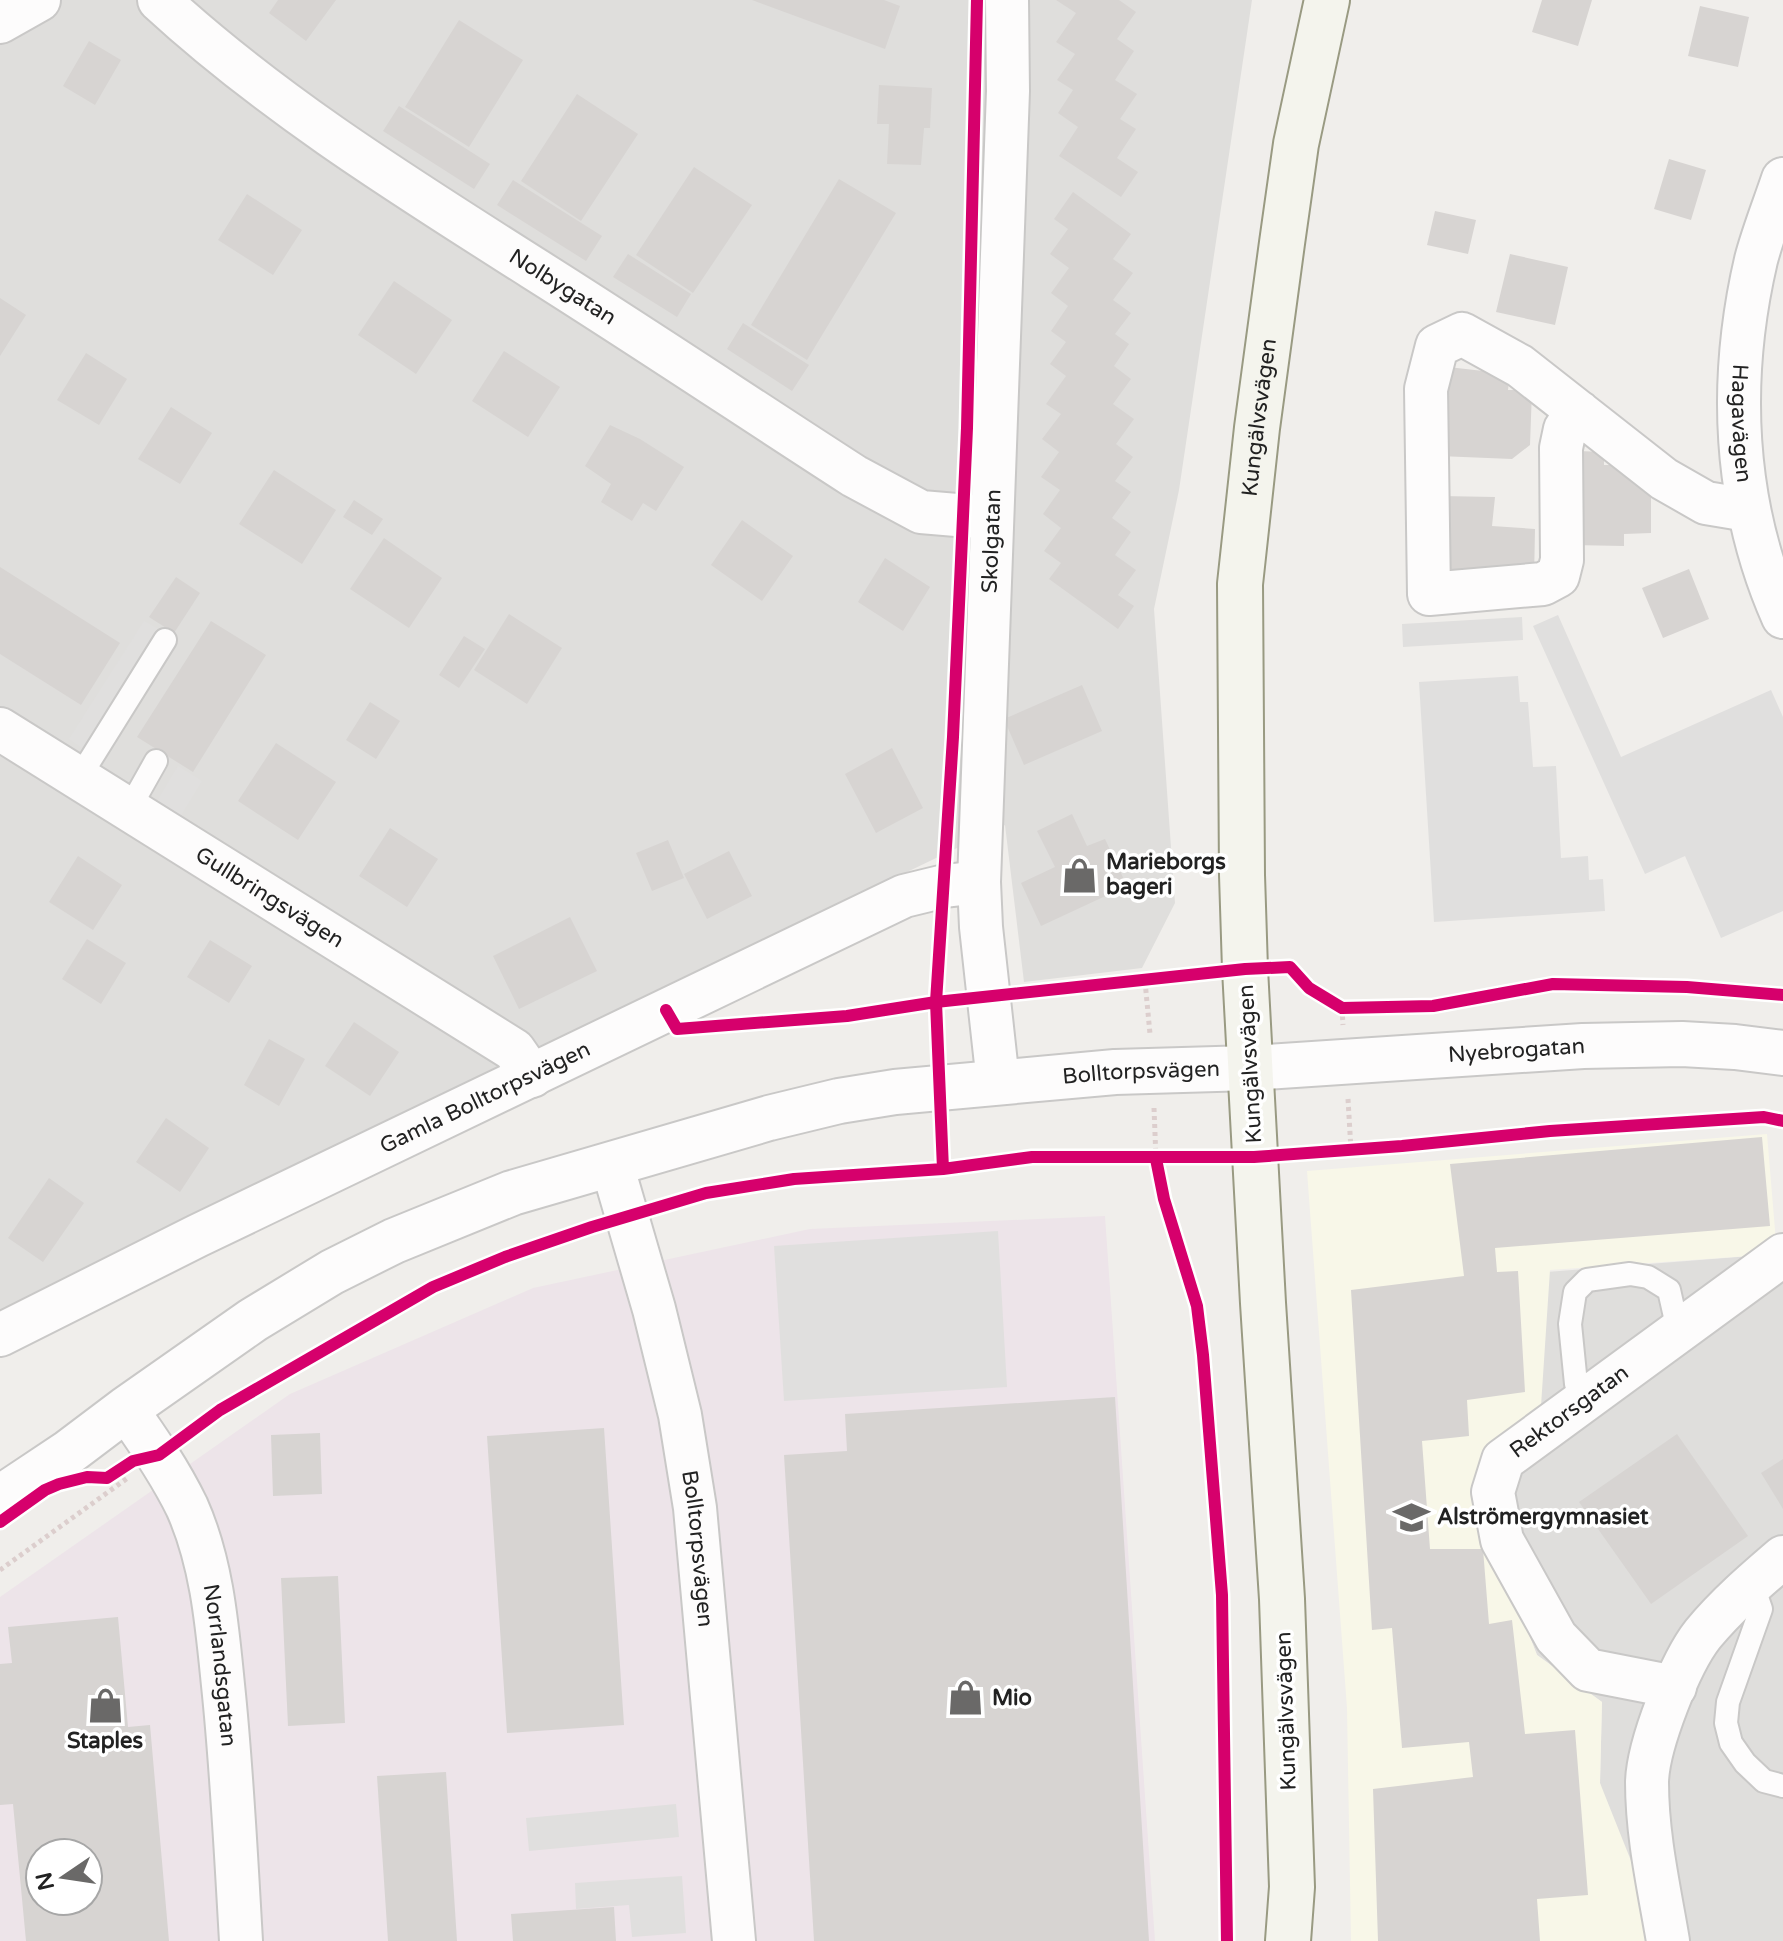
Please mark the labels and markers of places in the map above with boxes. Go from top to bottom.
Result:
place label: Marieborgs bageri [1106,849,1226,900]
shop icon: Marieborgs bageri [1061,856,1099,894]
school or university icon: Alströmergymnasiet [1392,1498,1430,1536]
place label: Alströmergymnasiet [1437,1504,1649,1530]
shop icon: Mio [947,1679,985,1717]
place label: Mio [992,1685,1032,1711]
shop icon: Staples [86,1686,124,1724]
place label: Staples [67,1728,144,1754]

